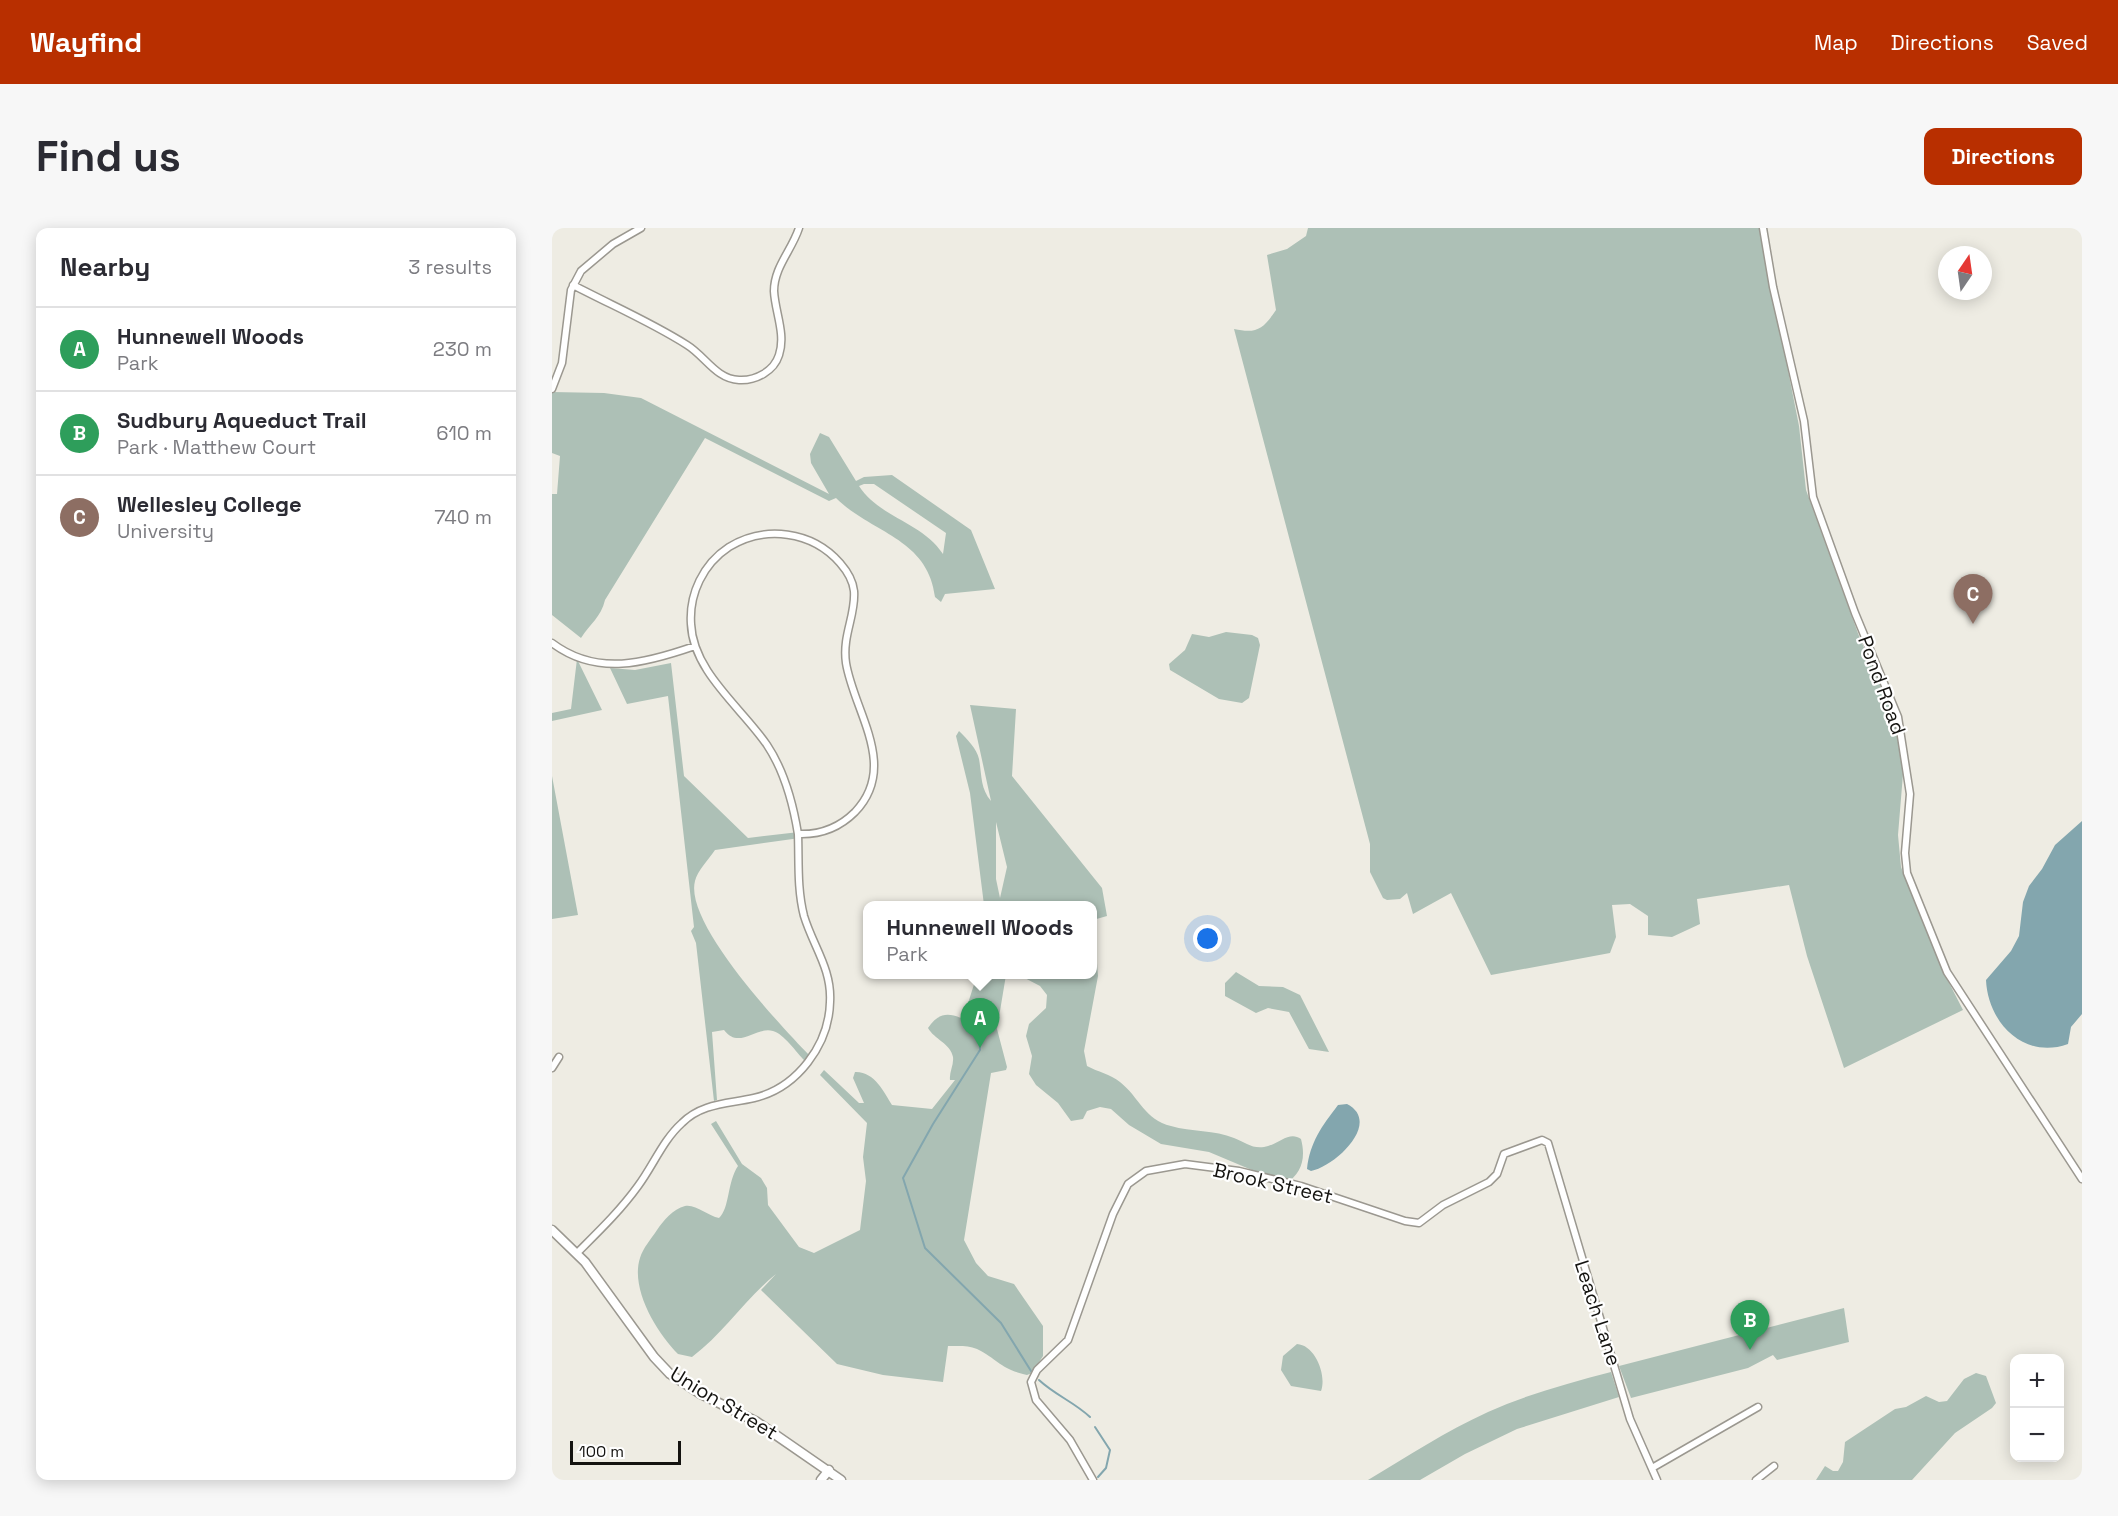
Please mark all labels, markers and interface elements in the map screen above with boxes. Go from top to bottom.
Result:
text: Wayfind [30,24,142,60]
text: Map [1814,29,1858,56]
text: Directions [1891,29,1994,56]
text: Saved [2027,29,2088,56]
button: Directions [1924,128,2082,185]
text: Find us [36,130,181,183]
north arrow [1938,246,1992,300]
text: Nearby [60,250,150,284]
text: 3 results [408,254,492,280]
text: Hunnewell Woods [117,322,304,350]
text: A [73,336,86,362]
text: 230 m [433,336,492,362]
text: Park [117,350,159,376]
text: Sudbury Aqueduct Trail [117,406,367,434]
text: B [73,420,86,446]
text: 610 m [436,420,492,446]
text: Park · Matthew Court [117,434,316,460]
text: Wellesley College [117,490,302,518]
text: C [73,504,86,530]
text: 740 m [434,504,492,530]
text: University [117,518,214,544]
pin: C [1954,574,1992,624]
street label: Pond Road [1852,632,1912,738]
popup [863,901,1097,979]
text: Hunnewell Woods [887,913,1073,941]
your location [1193,924,1222,953]
text: Park [887,941,928,967]
pin: A [960,998,1000,1048]
street label: Brook Street [1211,1157,1335,1209]
street label: Leach Lane [1569,1257,1627,1369]
pin: B [1730,1300,1770,1350]
map controls [2010,1354,2064,1462]
button: + [2010,1354,2064,1408]
street label: Union Street [665,1361,783,1445]
button: − [2010,1408,2064,1462]
scale bar [570,1438,681,1466]
text: 100 m [579,1441,624,1462]

